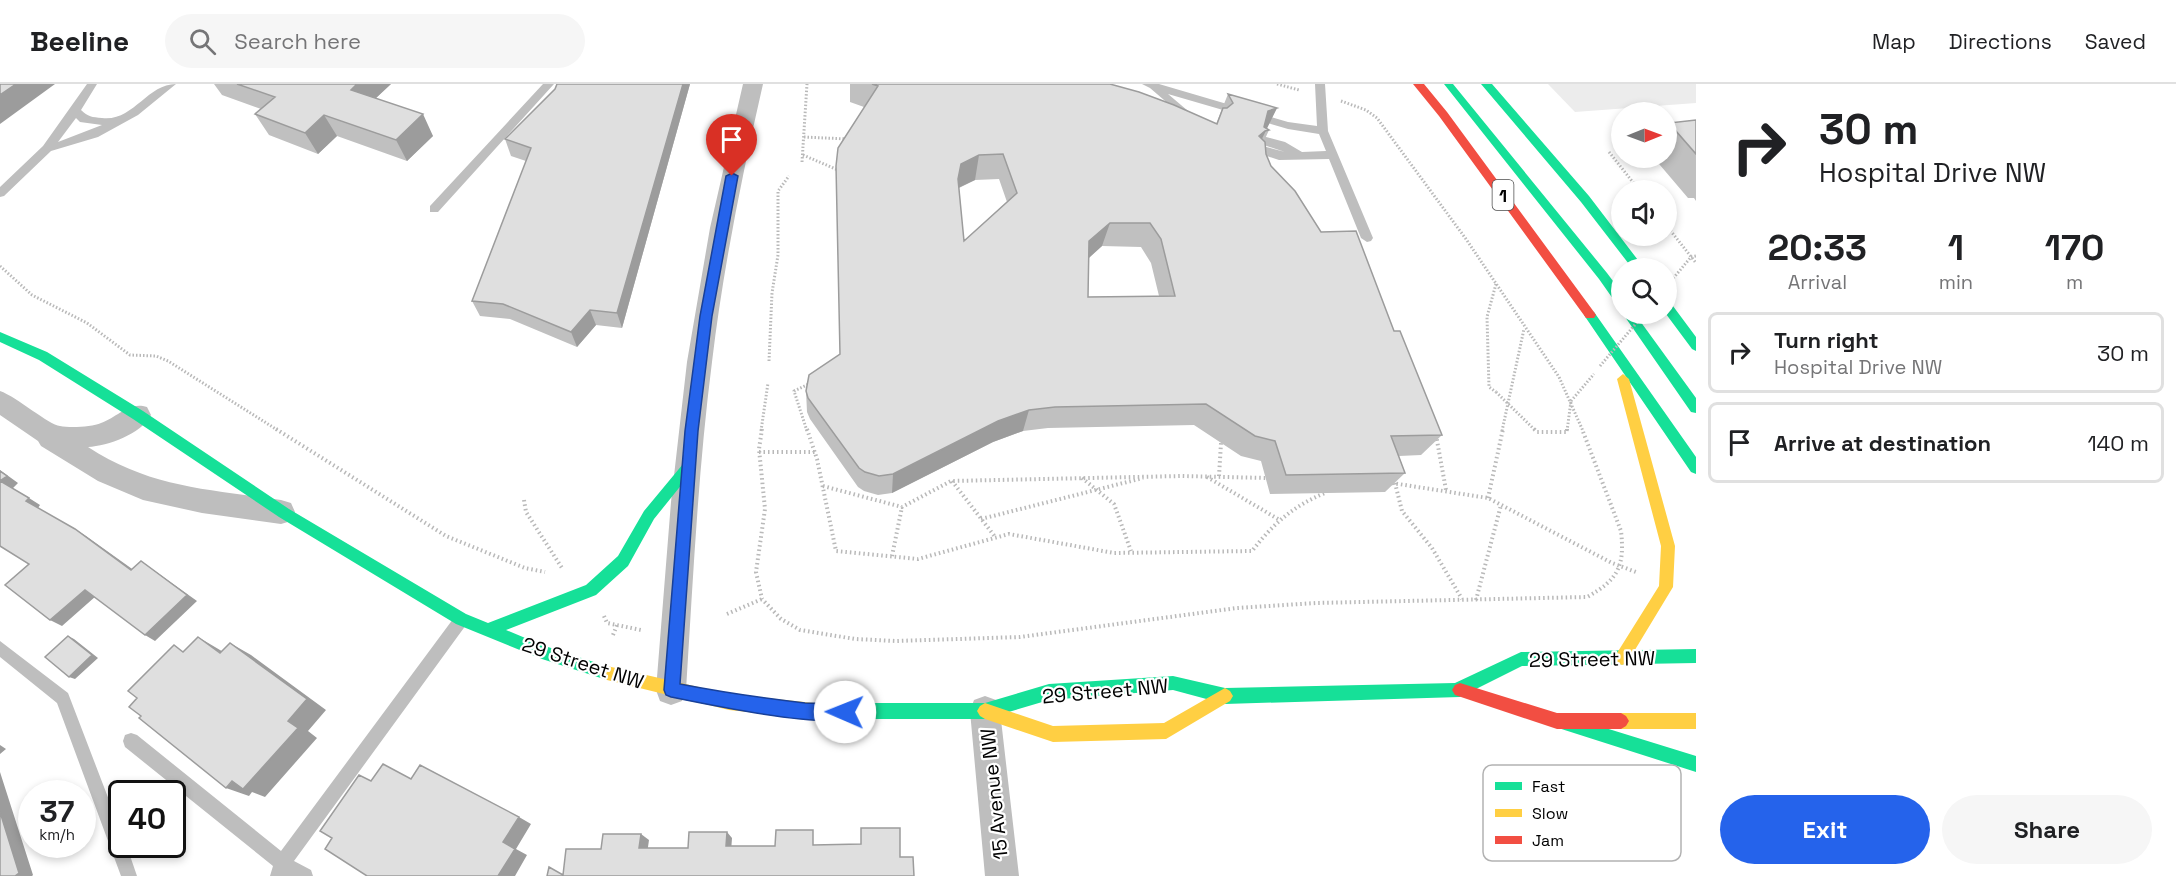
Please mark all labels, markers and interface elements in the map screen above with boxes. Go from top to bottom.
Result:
search box [165,14,585,68]
text: Beeline [30,23,129,59]
icon: search [186,25,219,58]
text: Search here [234,27,361,55]
text: Map [1872,28,1916,55]
text: Directions [1949,28,2052,55]
text: Saved [2085,28,2146,55]
north arrow [1611,102,1677,168]
map controls [1611,102,1677,324]
text: 30 m [1819,103,1918,156]
icon: right [1720,108,1798,186]
pin [706,114,757,176]
icon: arrive [715,123,748,156]
text: Hospital Drive NW [1819,155,2046,190]
road number: 1 [1492,180,1514,210]
button: sound [1611,180,1677,246]
text: 20:33 [1768,225,1867,271]
text: 1 [1948,225,1964,271]
text: 170 [2045,225,2104,271]
button: search [1611,258,1677,324]
text: Arrival [1788,269,1847,295]
text: min [1939,269,1973,295]
text: m [2066,269,2083,295]
text: Turn right [1774,326,1879,354]
icon: right [1723,336,1756,369]
text: 30 m [2097,339,2149,367]
text: Hospital Drive NW [1774,354,1942,380]
icon: arrive [1723,426,1756,459]
text: Arrive at destination [1774,429,1991,457]
text: 140 m [2087,429,2149,457]
street label: 29 Street NW [519,631,647,695]
street label: 29 Street NW [1529,645,1655,673]
street label: 29 Street NW [1041,673,1169,709]
position arrow [813,680,877,744]
street label: 15 Avenue NW [974,727,1014,861]
legend [1483,765,1681,861]
text: Fast [1532,776,1565,797]
speed limit sign: 40 [108,780,186,858]
text: 37 [40,792,74,831]
button: Exit [1720,795,1930,864]
button: Share [1942,795,2152,864]
text: Slow [1532,803,1568,824]
text: km/h [39,825,75,844]
text: Jam [1532,830,1564,851]

